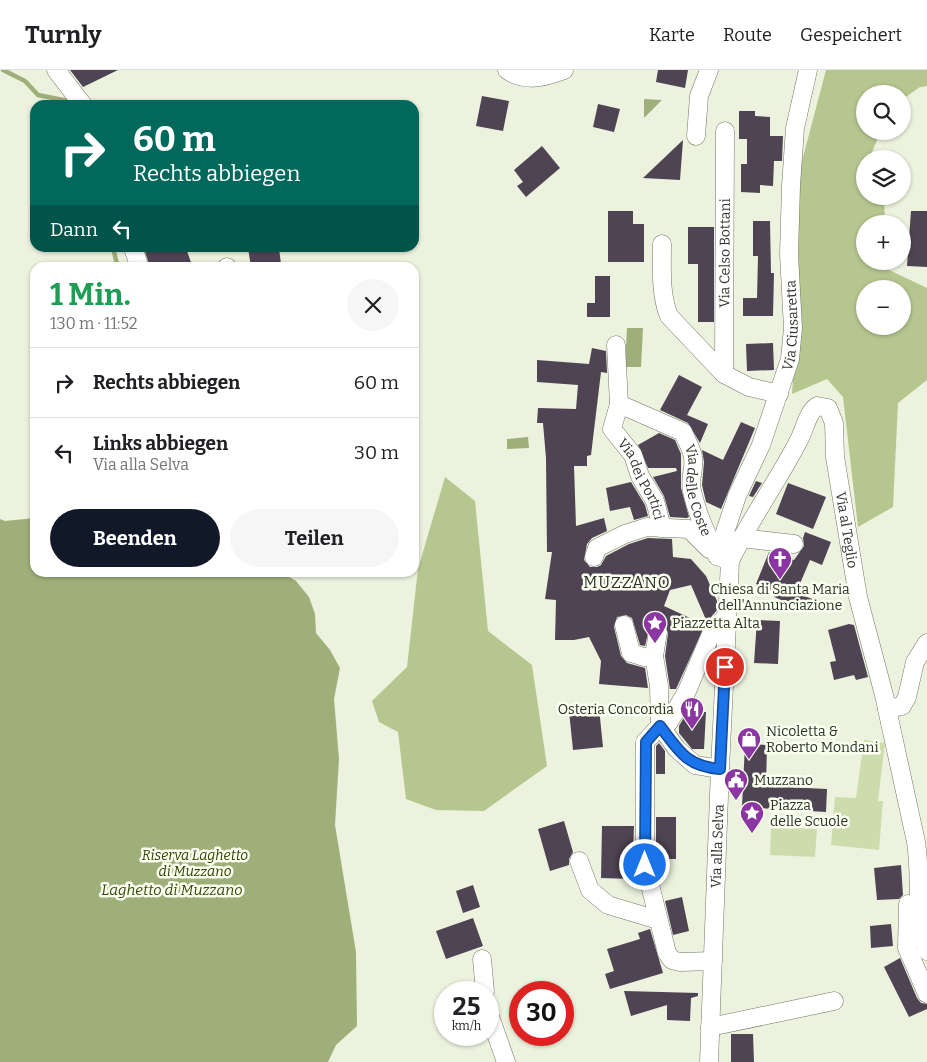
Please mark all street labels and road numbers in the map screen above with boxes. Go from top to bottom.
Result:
street label: Via Celso Bottani [716,198,733,308]
street label: Via Ciusaretta [778,279,802,373]
street label: Via dei Portici [614,435,668,521]
street label: Via delle Coste [681,442,715,539]
street label: Via al Teglio [832,491,862,569]
street label: Via alla Selva [707,803,727,888]

